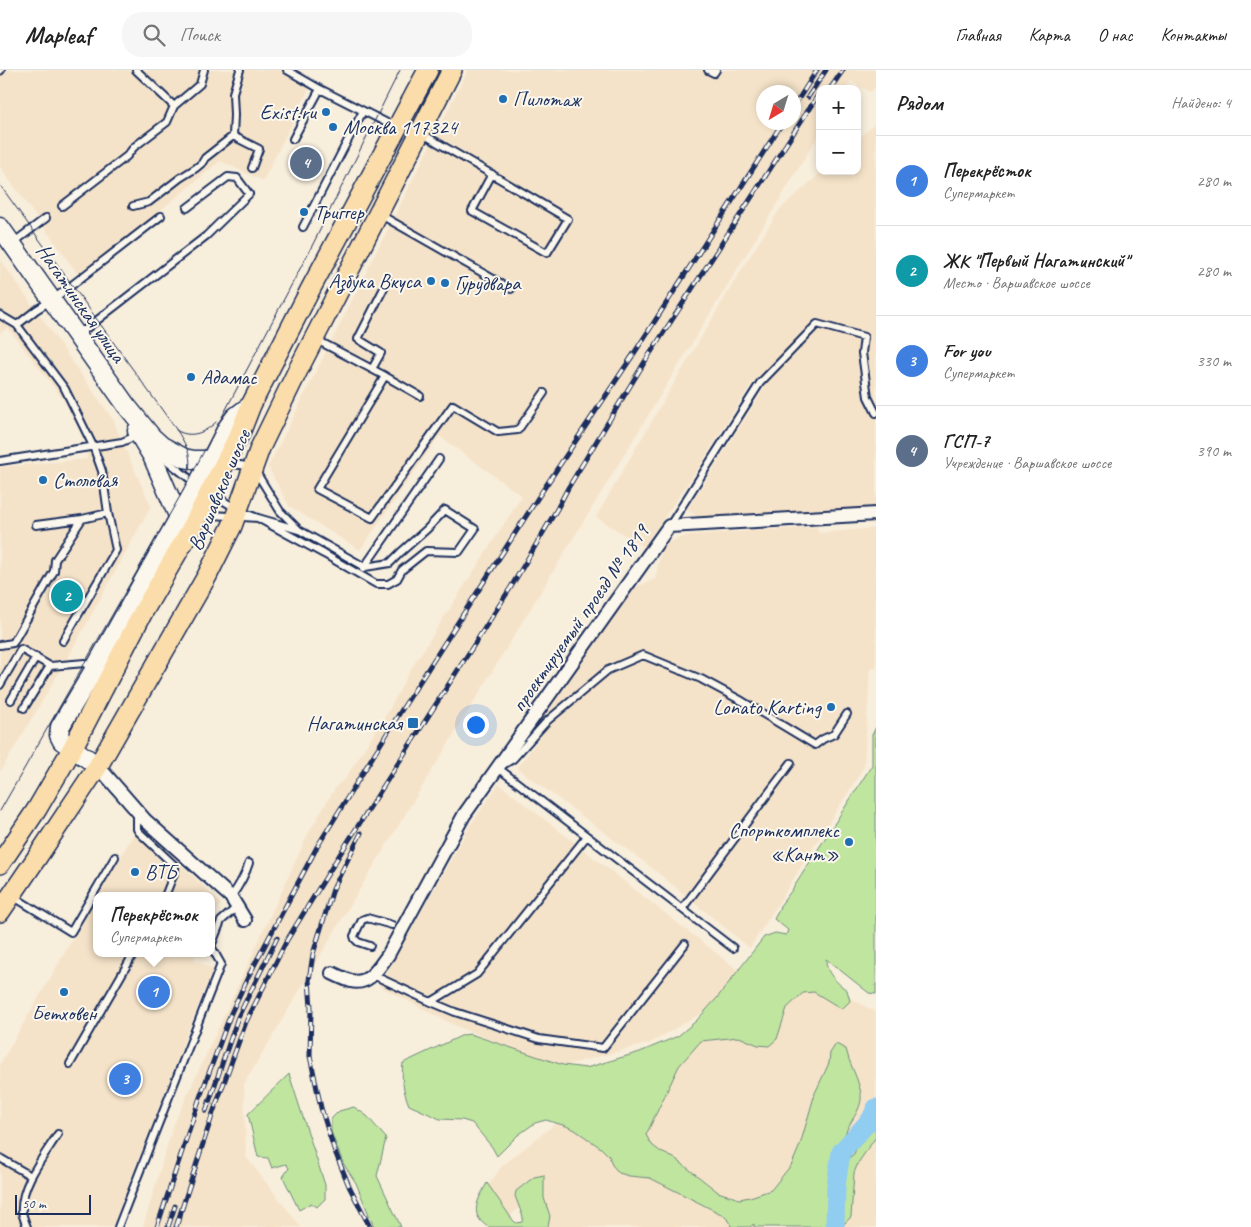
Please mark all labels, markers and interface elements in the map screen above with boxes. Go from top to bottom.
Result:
search box [122,12,472,57]
text: Mapleaf [25,20,92,50]
icon: search [140,21,168,49]
text: Поиск [180,23,220,47]
text: Главная [956,24,1001,46]
text: Карта [1029,24,1070,46]
text: О нас [1098,24,1133,46]
text: Контакты [1161,24,1226,46]
north arrow [756,85,801,130]
map controls [816,85,861,175]
button: + [816,85,861,130]
place label: Пилотаж [513,86,582,112]
text: Рядом [896,90,943,116]
marker: Пилотаж [497,93,509,105]
text: Найдено: 4 [1171,93,1231,113]
place label: Exist.ru [260,99,317,125]
marker: Exist.ru [320,106,332,118]
place label: Москва 117324 [343,114,460,140]
marker: Москва 117324 [327,121,339,133]
button: − [816,130,861,175]
pin: 4 [290,144,322,182]
text: Перекрёсток [943,159,1031,183]
text: 1 [908,171,916,191]
text: 280 m [1197,171,1231,191]
text: Супермаркет [943,183,1014,203]
place label: Триггер [314,199,365,225]
marker: Триггер [298,206,310,218]
street label: Нагатинская улица [30,239,132,369]
text: ЖК "Первый Нагатинский" [943,249,1129,273]
text: 2 [908,261,916,281]
text: 280 m [1197,261,1231,281]
place label: Азбука Вкуса [329,268,423,295]
place label: Гурудвара [455,270,522,296]
text: Место · Варшавское шоссе [943,273,1090,293]
marker: Азбука Вкуса [425,275,437,287]
marker: Гурудвара [439,277,451,289]
text: For you [943,339,990,363]
text: 3 [908,351,916,371]
text: 330 m [1197,351,1231,371]
text: Супермаркет [943,363,1014,383]
place label: Адамас [201,364,258,390]
marker: Адамас [185,371,197,383]
street label: Варшавское шоссе [182,425,257,554]
text: ГСП-7 [943,429,989,453]
text: 4 [908,441,916,461]
text: 390 m [1197,441,1231,461]
text: Учреждение · Варшавское шоссе [943,453,1111,473]
place label: Столовая [53,467,119,493]
marker: Столовая [37,474,49,486]
street label: проектируемый проезд № 1819 [505,518,655,717]
pin: 2 [51,577,83,615]
place label: Lonato Karting [713,694,823,720]
marker: Lonato Karting [825,701,837,713]
place label: Нагатинская [307,710,403,736]
your location [463,712,489,738]
marker: Нагатинская [406,716,420,730]
place label: Спорткомплекс «Кант» [729,817,840,867]
marker: Спорткомплекс «Кант» [843,836,855,848]
place label: ВТБ [145,859,179,885]
marker: ВТБ [129,866,141,878]
popup [93,892,215,957]
text: Перекрёсток [110,903,198,927]
text: Супермаркет [110,927,182,947]
pin: 1 [138,973,170,1011]
marker: Бетховен [58,986,70,998]
place label: Бетховен [32,1000,98,1026]
pin: 3 [109,1060,141,1098]
scale bar [15,1192,91,1215]
text: 50 m [22,1195,46,1212]

